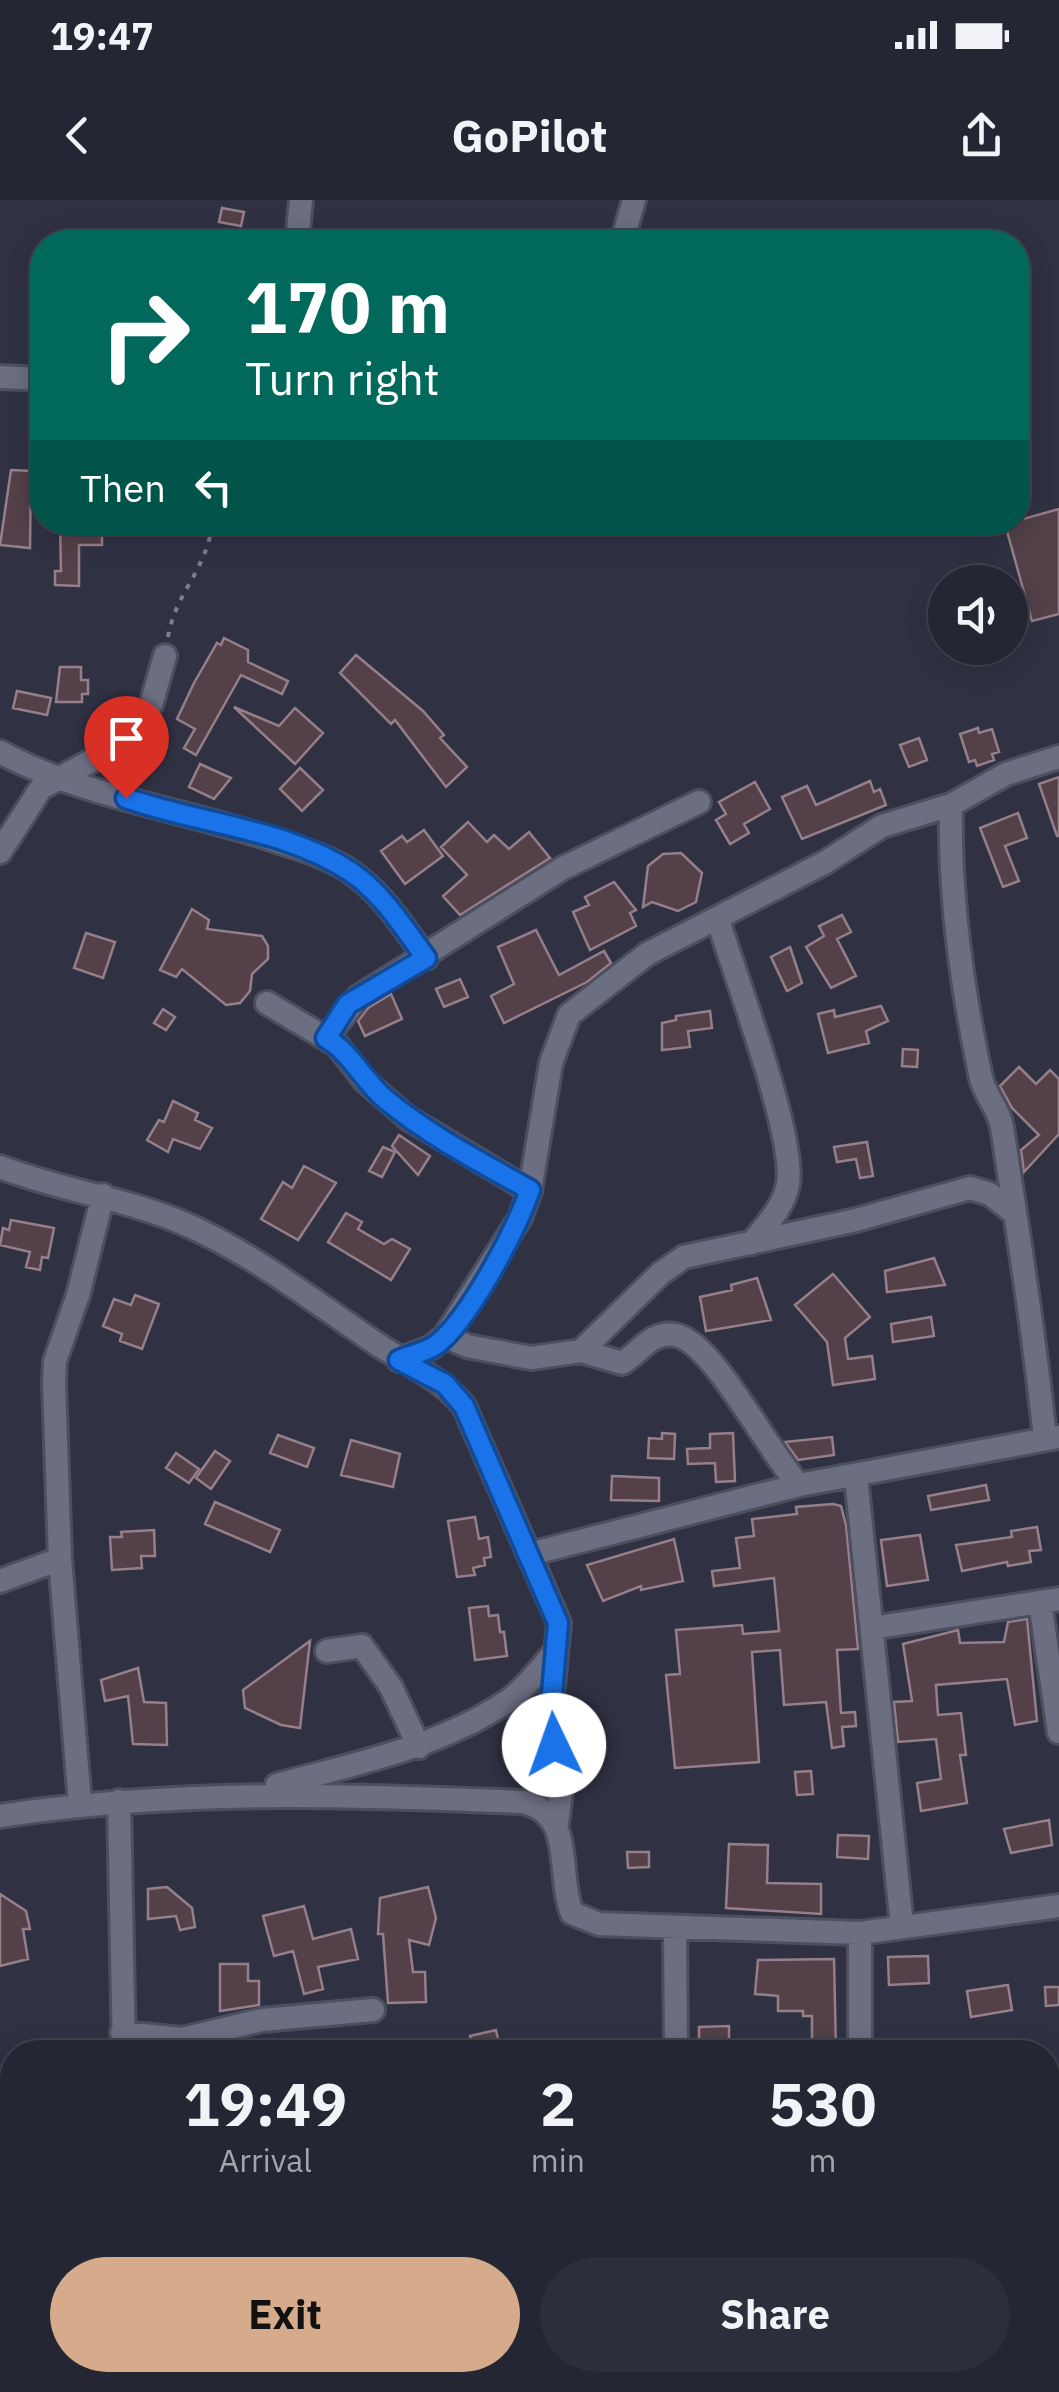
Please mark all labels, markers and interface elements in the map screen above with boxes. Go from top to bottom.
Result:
text: 19:47 [50,11,154,60]
text: GoPilot [451,106,608,164]
icon: back [50,108,105,163]
icon: share [954,108,1009,163]
text: 170 m [245,261,450,352]
icon: right [80,270,210,400]
text: Turn right [245,349,440,407]
icon: left [186,460,241,515]
text: Then [80,463,166,512]
map controls [928,565,1028,665]
button: sound [928,565,1028,665]
pin [84,696,169,799]
icon: arrive [99,711,154,766]
position arrow [502,1693,606,1797]
text: 19:49 [184,2064,347,2143]
text: 2 [540,2064,576,2143]
text: 530 [768,2064,876,2143]
text: Arrival [219,2139,312,2181]
text: min [531,2139,585,2181]
text: m [809,2139,836,2181]
button: Exit [50,2257,520,2372]
button: Share [540,2257,1010,2372]

